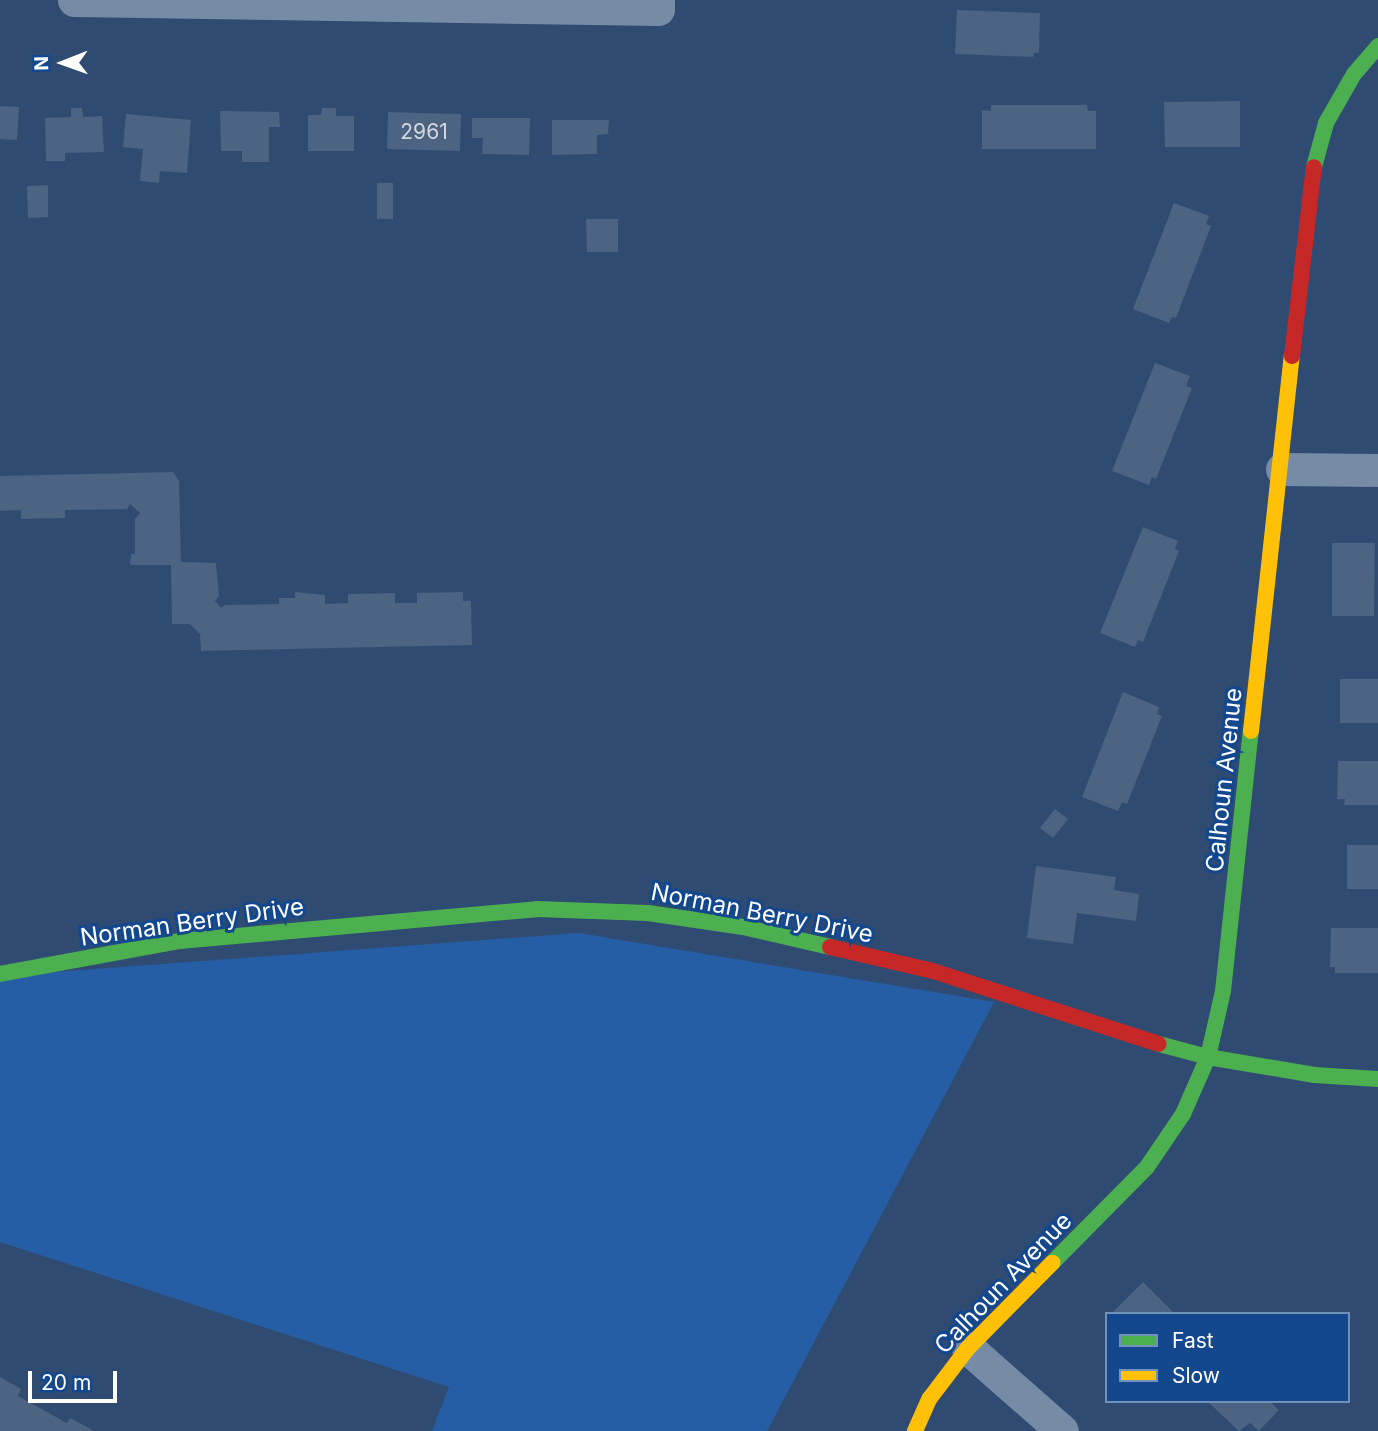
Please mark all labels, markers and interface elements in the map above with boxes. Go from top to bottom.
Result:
north arrow [28,28,98,98]
text: N [30,56,53,71]
house number: 2961 [400,119,448,145]
street label: Calhoun Avenue [1200,687,1248,873]
street label: Norman Berry Drive [649,877,875,949]
street label: Norman Berry Drive [78,892,306,952]
street label: Calhoun Avenue [928,1207,1078,1359]
legend [1105,1312,1350,1403]
text: Fast [1172,1328,1214,1353]
scale bar [32,1358,121,1402]
text: Slow [1172,1363,1220,1388]
text: 20 m [41,1370,91,1395]

